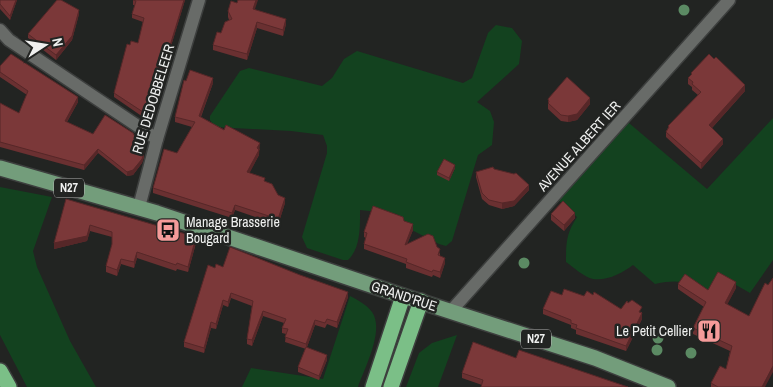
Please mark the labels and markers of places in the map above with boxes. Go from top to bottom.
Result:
place label: Manage Brasserie Bougard [186,213,280,247]
bus stop icon: Manage Brasserie Bougard [155,217,181,243]
restaurant icon: Le Petit Cellier [696,318,722,344]
place label: Le Petit Cellier [616,322,692,340]

